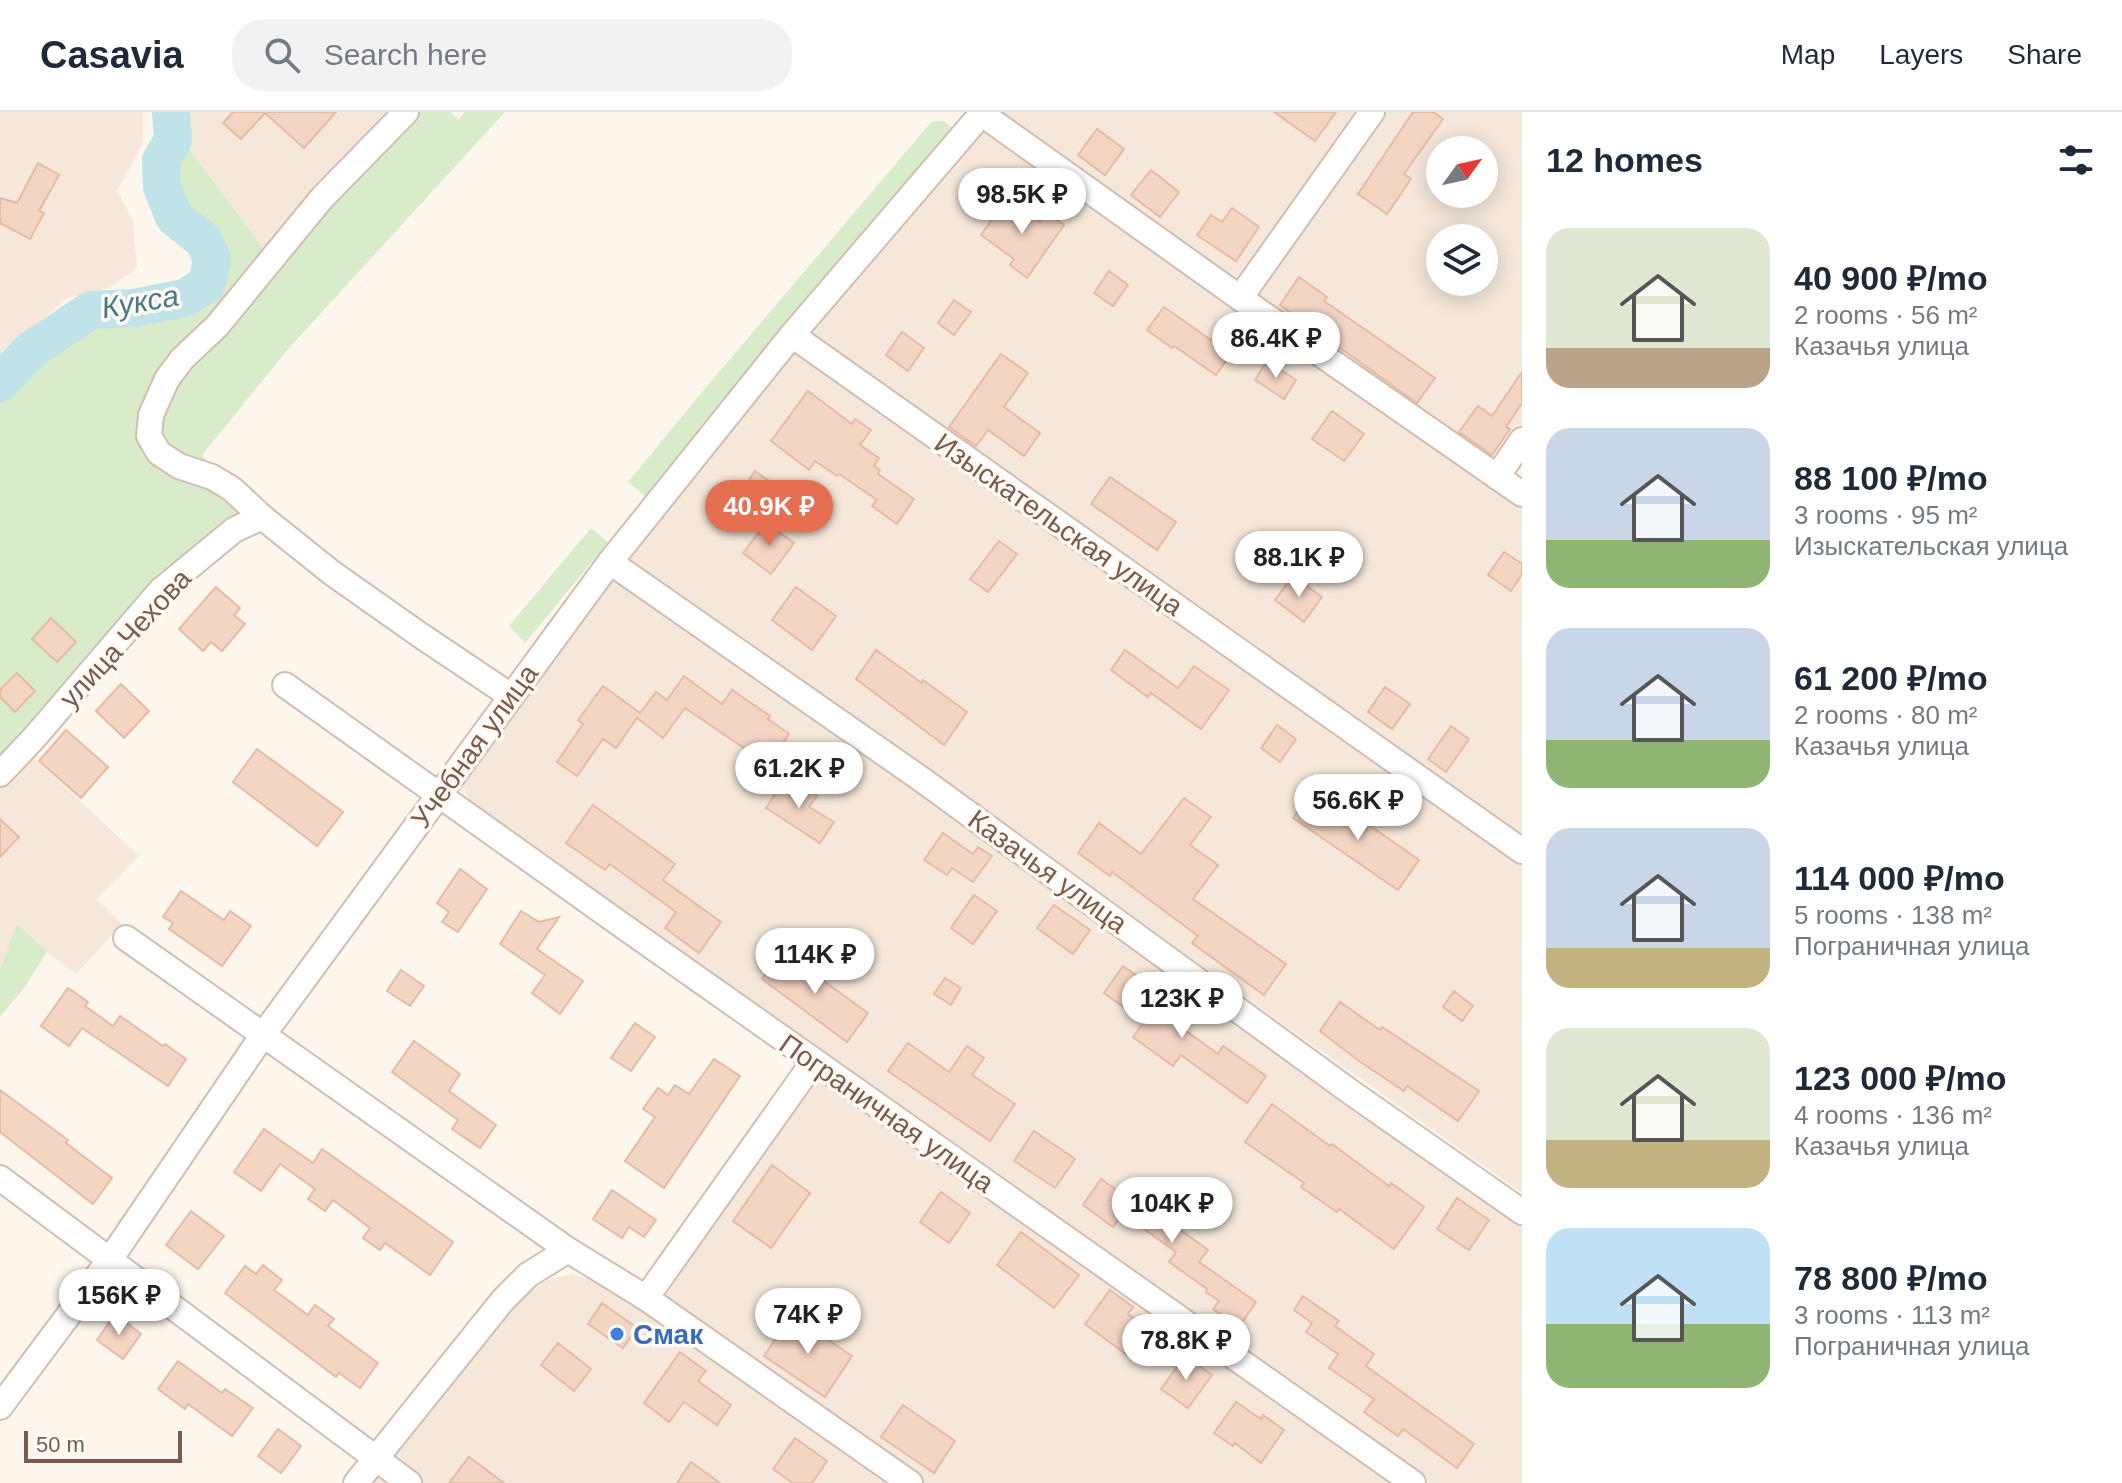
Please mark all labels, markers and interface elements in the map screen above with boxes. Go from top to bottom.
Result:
search box [232,19,792,91]
icon: search [260,33,304,77]
text: Casavia [40,34,184,76]
text: Search here [324,38,487,71]
text: Map [1781,39,1835,70]
text: Layers [1879,39,1963,70]
text: Share [2007,39,2082,70]
north arrow [1426,136,1498,208]
map controls [1426,136,1498,296]
icon: filters [2054,138,2098,182]
text: 12 homes [1546,141,1703,179]
pin: 98.5K ₽ [948,168,1096,236]
text: 98.5K ₽ [976,179,1068,209]
button: layers [1426,224,1498,296]
text: 40 900 ₽/mo [1794,259,1988,297]
icon: home [1610,260,1706,356]
water label: Кукса [99,278,181,325]
text: 2 rooms · 56 m² [1794,300,1978,330]
pin: 86.4K ₽ [1202,312,1350,380]
text: 86.4K ₽ [1230,323,1322,353]
text: Казачья улица [1794,331,1969,361]
street label: Изыскательская улица [929,427,1189,622]
text: 88 100 ₽/mo [1794,459,1988,497]
icon: home [1610,460,1706,556]
pin: 40.9K ₽ [695,480,843,548]
text: 40.9K ₽ [723,491,815,521]
text: 3 rooms · 95 m² [1794,500,1978,530]
pin: 88.1K ₽ [1225,531,1373,599]
text: Изыскательская улица [1794,531,2068,561]
text: 88.1K ₽ [1253,542,1345,572]
street label: улица Чехова [53,562,198,714]
street label: Учебная улица [405,658,544,834]
text: 61 200 ₽/mo [1794,659,1988,697]
icon: home [1610,660,1706,756]
text: 2 rooms · 80 m² [1794,700,1978,730]
text: Казачья улица [1794,731,1969,761]
pin: 61.2K ₽ [725,742,873,810]
text: 61.2K ₽ [753,753,845,783]
pin: 56.6K ₽ [1284,774,1432,842]
text: 56.6K ₽ [1312,785,1404,815]
street label: Казачья улица [962,803,1133,940]
text: 114 000 ₽/mo [1794,859,2005,897]
icon: home [1610,860,1706,956]
text: 5 rooms · 138 m² [1794,900,1992,930]
pin: 114K ₽ [750,928,880,996]
text: Пограничная улица [1794,931,2030,961]
text: 114K ₽ [773,939,857,969]
pin: 123K ₽ [1117,972,1247,1040]
text: 123K ₽ [1140,983,1224,1013]
street label: Пограничная улица [774,1028,1000,1199]
text: 123 000 ₽/mo [1794,1059,2007,1097]
icon: home [1610,1060,1706,1156]
text: 4 rooms · 136 m² [1794,1100,1992,1130]
text: Казачья улица [1794,1131,1969,1161]
pin: 104K ₽ [1107,1177,1237,1245]
text: 104K ₽ [1130,1188,1214,1218]
text: 78 800 ₽/mo [1794,1259,1988,1297]
icon: home [1610,1260,1706,1356]
pin: 156K ₽ [54,1269,184,1337]
text: 156K ₽ [77,1280,161,1310]
pin: 74K ₽ [752,1288,864,1356]
text: 74K ₽ [773,1299,843,1329]
text: 3 rooms · 113 m² [1794,1300,1990,1330]
pin: 78.8K ₽ [1112,1314,1260,1382]
place label: Смак [633,1319,704,1350]
marker: Смак [608,1325,626,1343]
text: 78.8K ₽ [1140,1325,1232,1355]
text: Пограничная улица [1794,1331,2030,1361]
scale bar [24,1427,182,1463]
text: 50 m [36,1432,85,1457]

